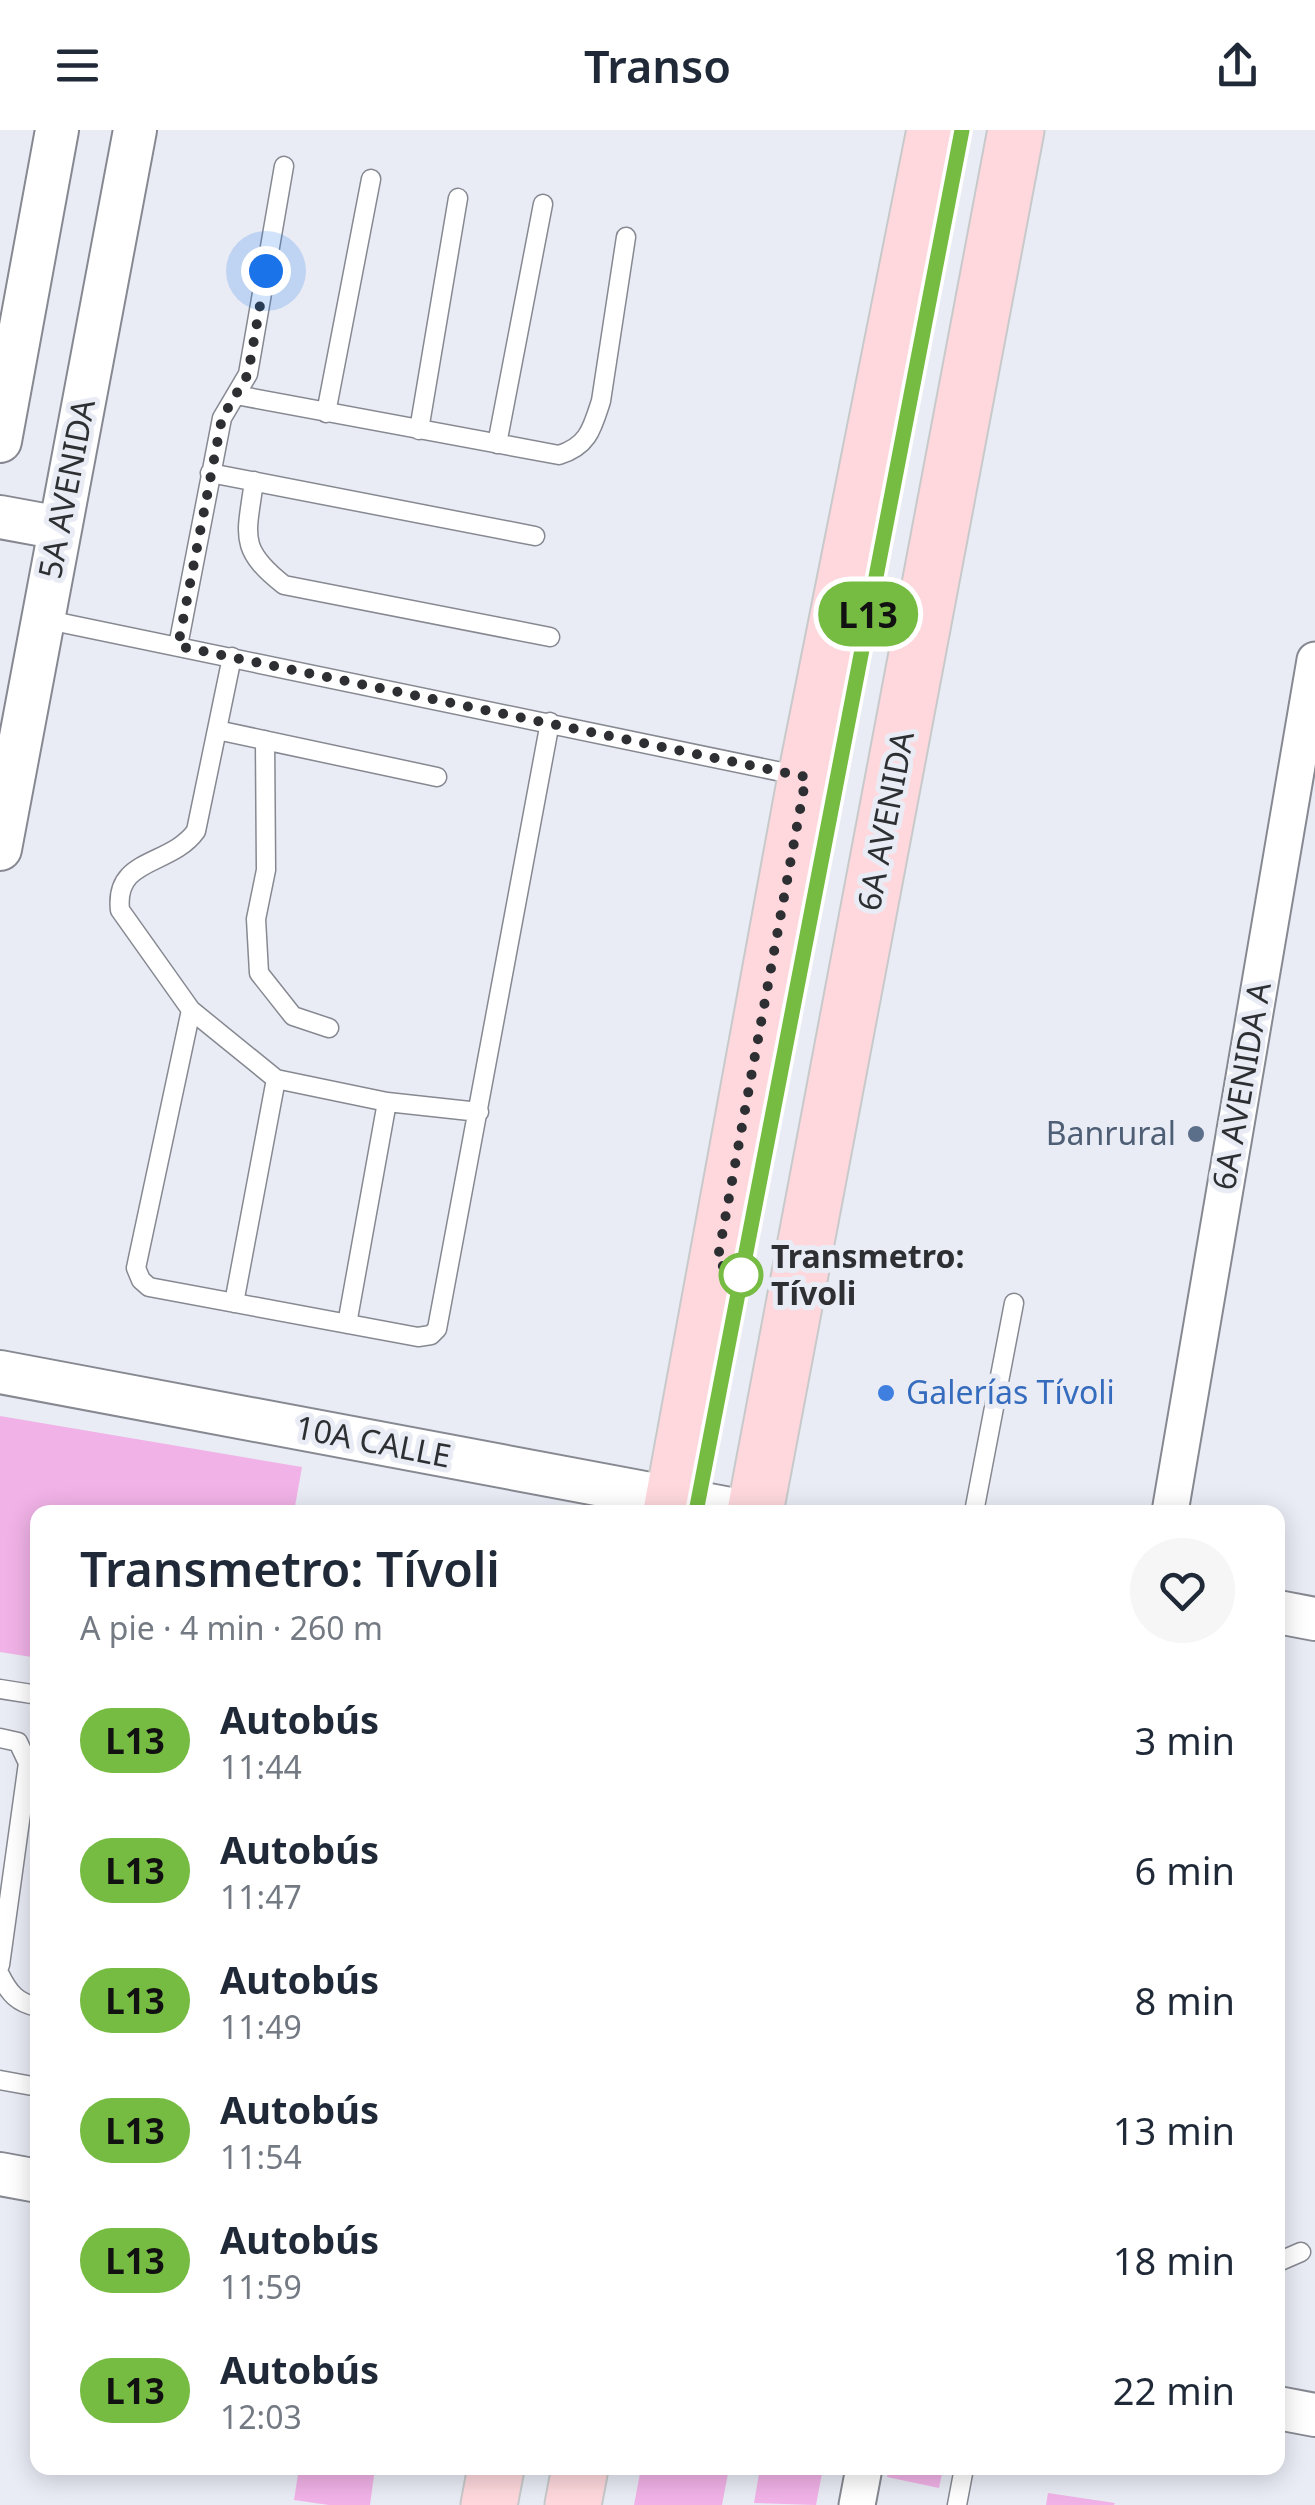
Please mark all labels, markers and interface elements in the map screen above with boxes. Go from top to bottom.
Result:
text: Transo [584,35,731,96]
icon: menu [50,38,105,93]
icon: share [1210,38,1265,93]
your location [241,246,291,296]
street label: 5A AVENIDA [27,395,104,582]
line badge: L13 [810,582,926,646]
text: L13 [838,591,898,638]
street label: 6A AVENIDA [846,727,923,914]
street label: 6A AVENIDA A [1201,978,1280,1193]
place label: Banrural [1046,1111,1176,1154]
marker: Banrural [1185,1123,1207,1145]
place label: Transmetro: Tívoli [771,1234,964,1314]
marker: Transmetro: Tívoli [720,1254,762,1296]
place label: Galerías Tívoli [906,1370,1115,1413]
marker: Galerías Tívoli [875,1382,897,1404]
street label: 10A CALLE [292,1404,455,1477]
text: Transmetro: Tívoli [80,1536,500,1601]
button: heart [1130,1538,1235,1643]
text: A pie · 4 min · 260 m [80,1606,383,1649]
text: Autobús [220,1693,379,1745]
text: 3 min [1135,1714,1235,1766]
text: L13 [105,1717,165,1764]
text: 11:44 [220,1745,302,1788]
text: Autobús [220,1823,379,1875]
text: 6 min [1135,1844,1235,1896]
text: L13 [105,1847,165,1894]
text: 11:47 [220,1875,302,1918]
text: Autobús [220,1953,379,2005]
text: 8 min [1135,1974,1235,2026]
text: L13 [105,1977,165,2024]
text: 11:49 [220,2005,302,2048]
text: Autobús [220,2083,379,2135]
text: 13 min [1113,2104,1235,2156]
text: L13 [105,2107,165,2154]
text: 11:54 [220,2135,302,2178]
text: Autobús [220,2213,379,2265]
text: 18 min [1113,2234,1235,2286]
text: L13 [105,2237,165,2284]
text: 11:59 [220,2265,302,2308]
text: Autobús [220,2343,379,2395]
text: 22 min [1113,2364,1235,2416]
text: L13 [105,2367,165,2414]
text: 12:03 [220,2395,302,2438]

